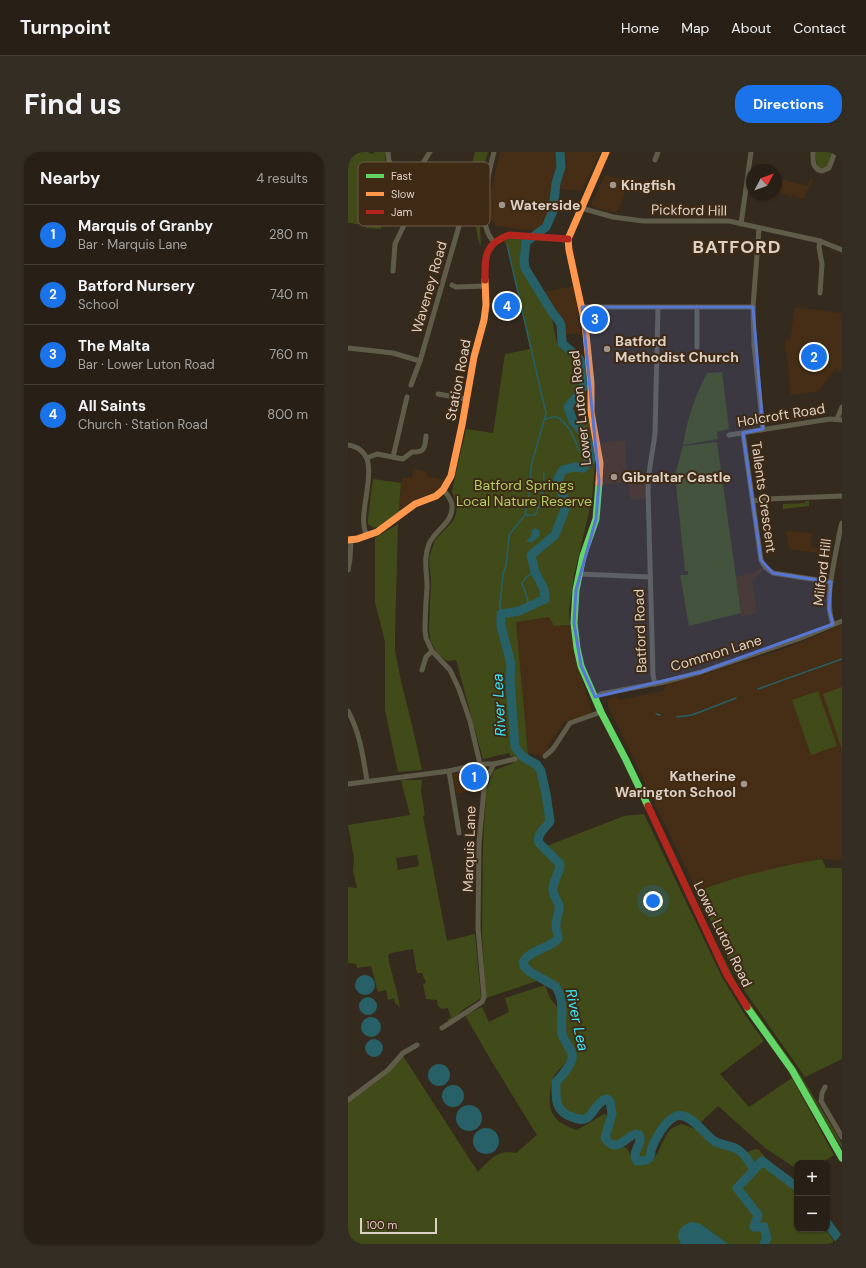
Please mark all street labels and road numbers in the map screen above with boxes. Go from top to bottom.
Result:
street label: Pickford Hill [651,200,727,220]
street label: Waveney Road [407,239,451,335]
street label: Station Road [441,338,475,422]
street label: Lower Luton Road [565,350,595,466]
street label: Holcroft Road [736,399,826,431]
street label: Tallents Crescent [747,440,781,554]
street label: Milford Hill [809,537,835,607]
street label: Batford Road [630,589,650,673]
street label: Common Lane [668,631,764,675]
street label: Marquis Lane [459,806,480,892]
street label: Lower Luton Road [690,878,756,990]

